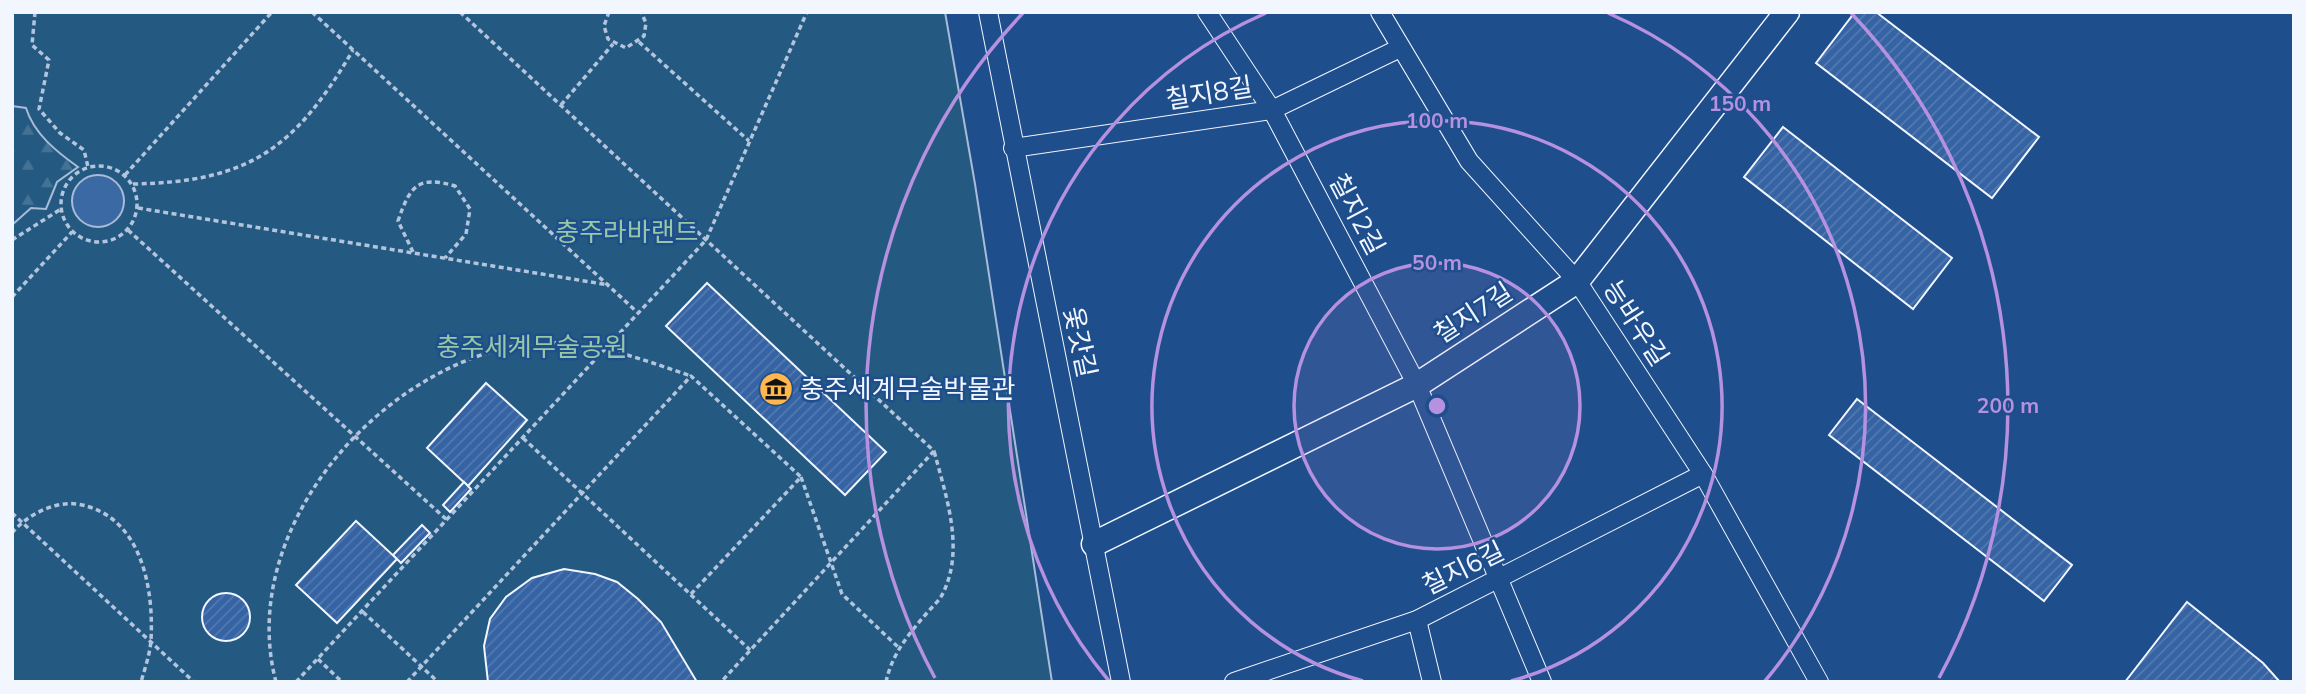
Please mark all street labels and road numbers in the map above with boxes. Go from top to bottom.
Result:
street label: 칠지8길 [1163,69,1255,116]
street label: 칠지2길 [1322,167,1393,260]
street label: 능바우길 [1597,274,1676,372]
street label: 칠지7길 [1427,275,1518,350]
street label: 옻갓길 [1057,303,1104,380]
street label: 칠지6길 [1416,534,1509,602]

